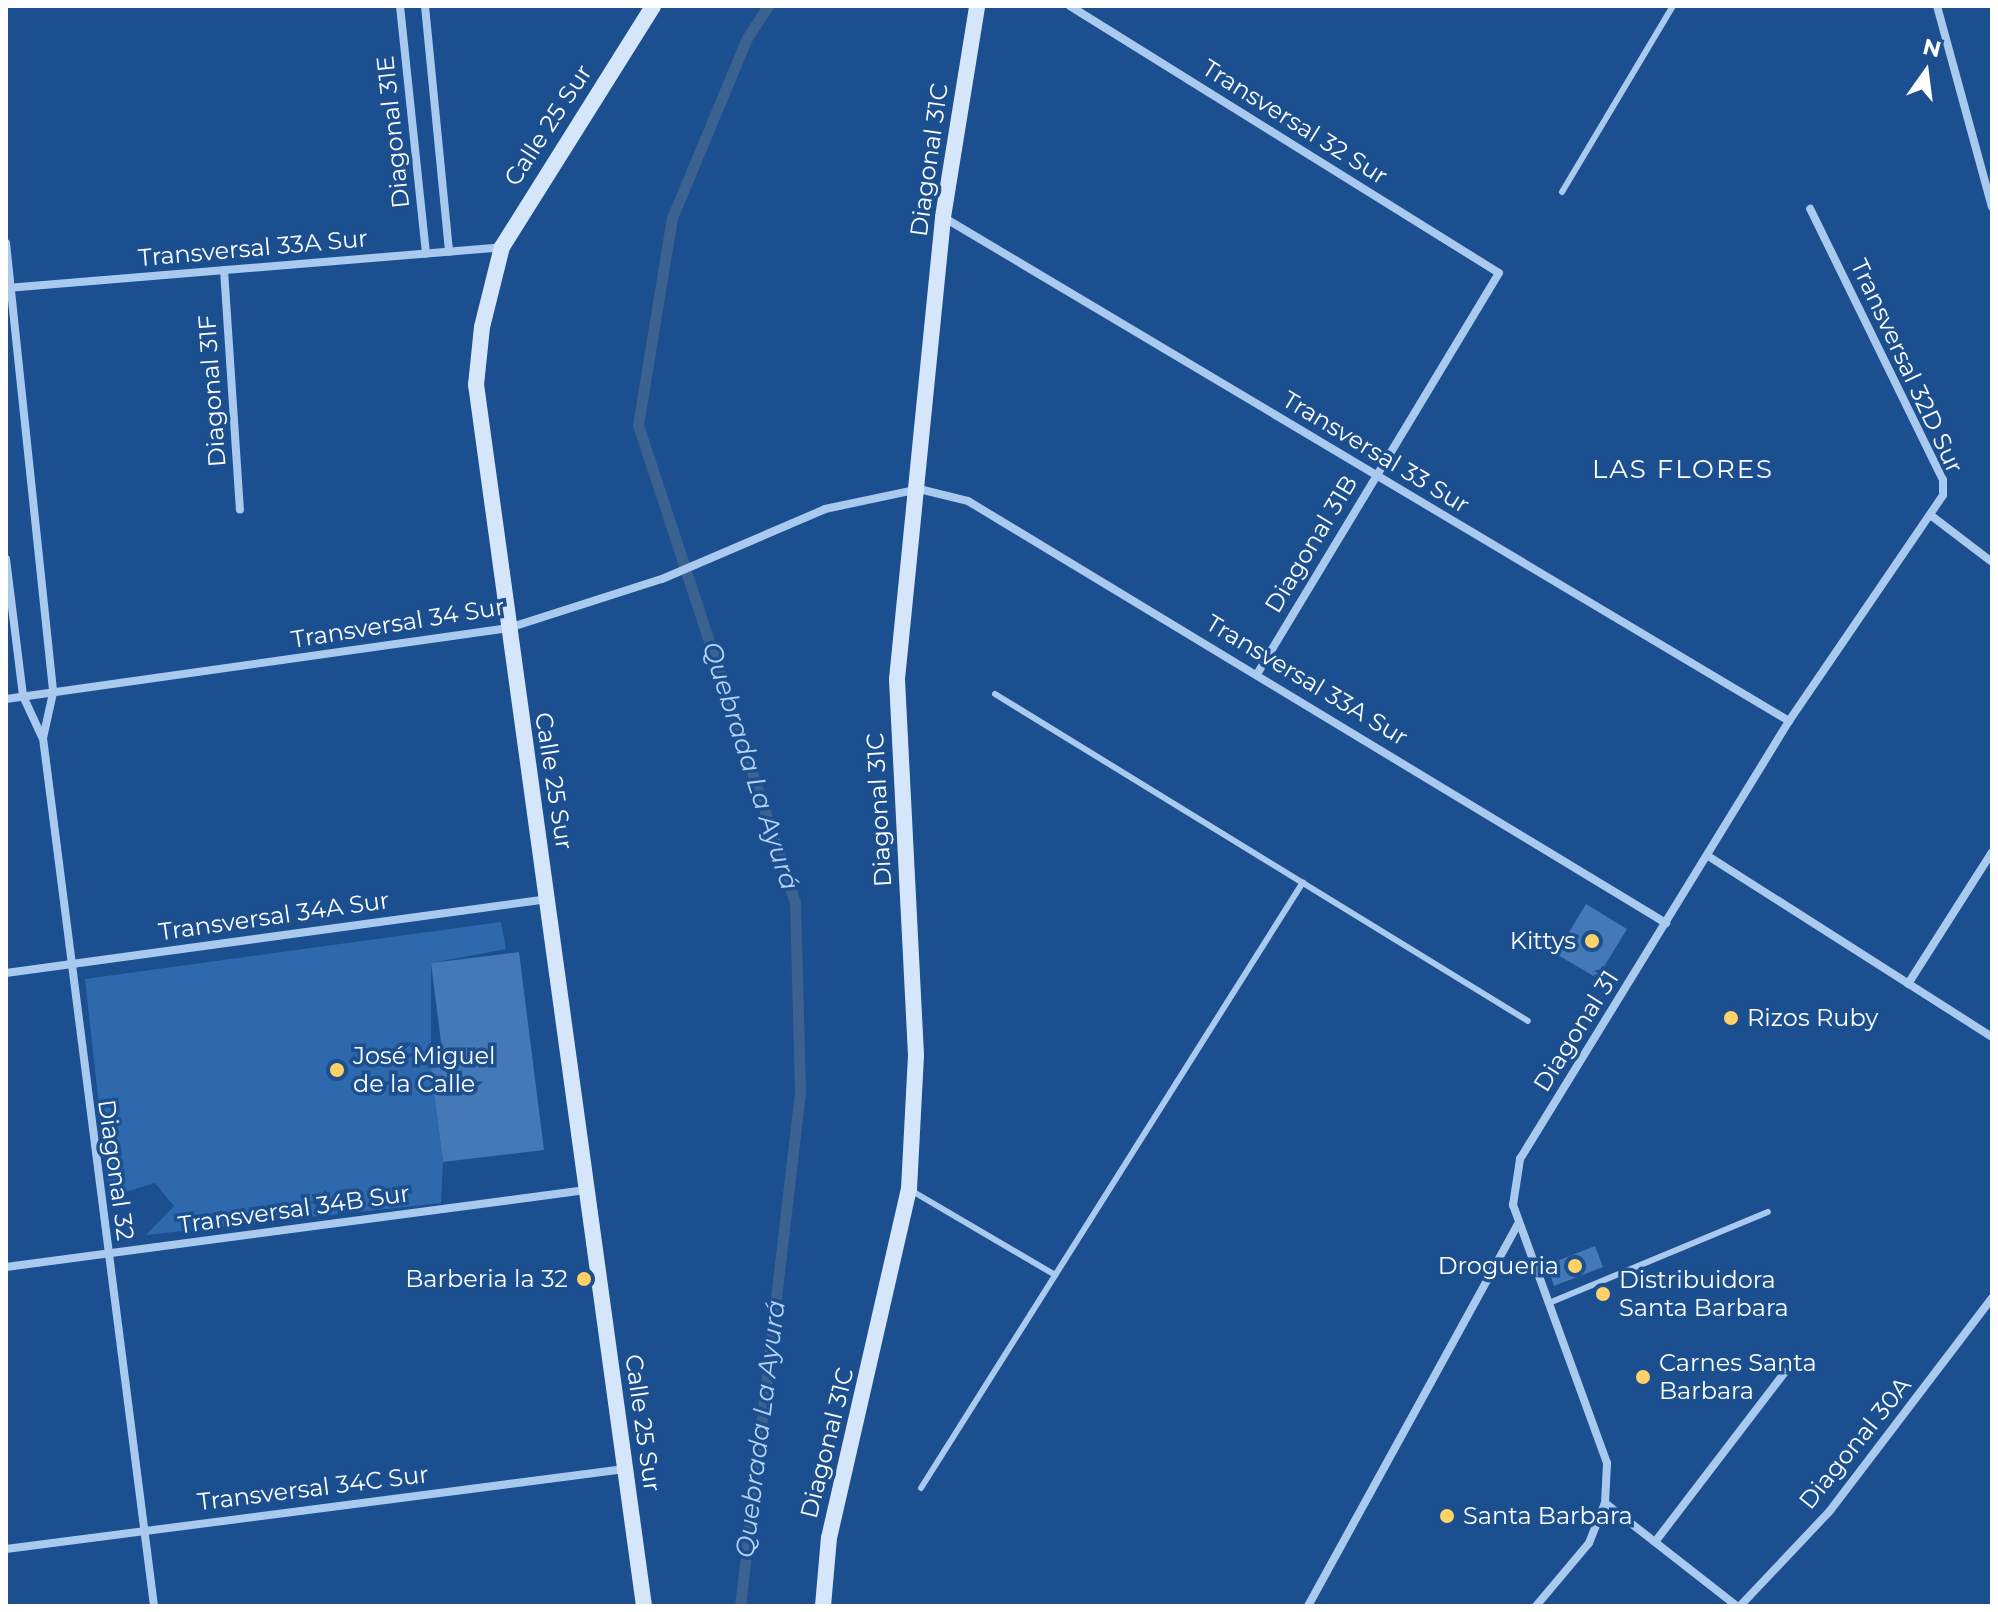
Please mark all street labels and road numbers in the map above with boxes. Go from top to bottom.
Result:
street label: Transversal 32 Sur [1197,53,1393,191]
street label: Diagonal 31E [371,54,415,210]
street label: Calle 25 Sur [498,59,598,191]
street label: Diagonal 31C [904,82,954,238]
street label: Transversal 33A Sur [137,224,369,272]
street label: Transversal 32D Sur [1845,254,1969,478]
street label: Diagonal 31F [192,314,232,468]
street label: Transversal 33 Sur [1277,385,1475,519]
street label: Diagonal 31B [1259,470,1363,618]
street label: Transversal 34 Sur [289,592,507,654]
street label: Transversal 33A Sur [1201,608,1413,752]
street label: Calle 25 Sur [529,710,579,852]
street label: Diagonal 31C [861,732,897,888]
street label: Transversal 34A Sur [157,886,391,946]
street label: Diagonal 31 [1527,965,1625,1097]
street label: Diagonal 32 [92,1098,140,1242]
street label: Transversal 34B Sur [176,1178,412,1240]
street label: Calle 25 Sur [619,1352,667,1494]
street label: Diagonal 31C [794,1365,860,1521]
street label: Diagonal 30A [1793,1371,1917,1515]
street label: Transversal 34C Sur [196,1460,430,1516]

